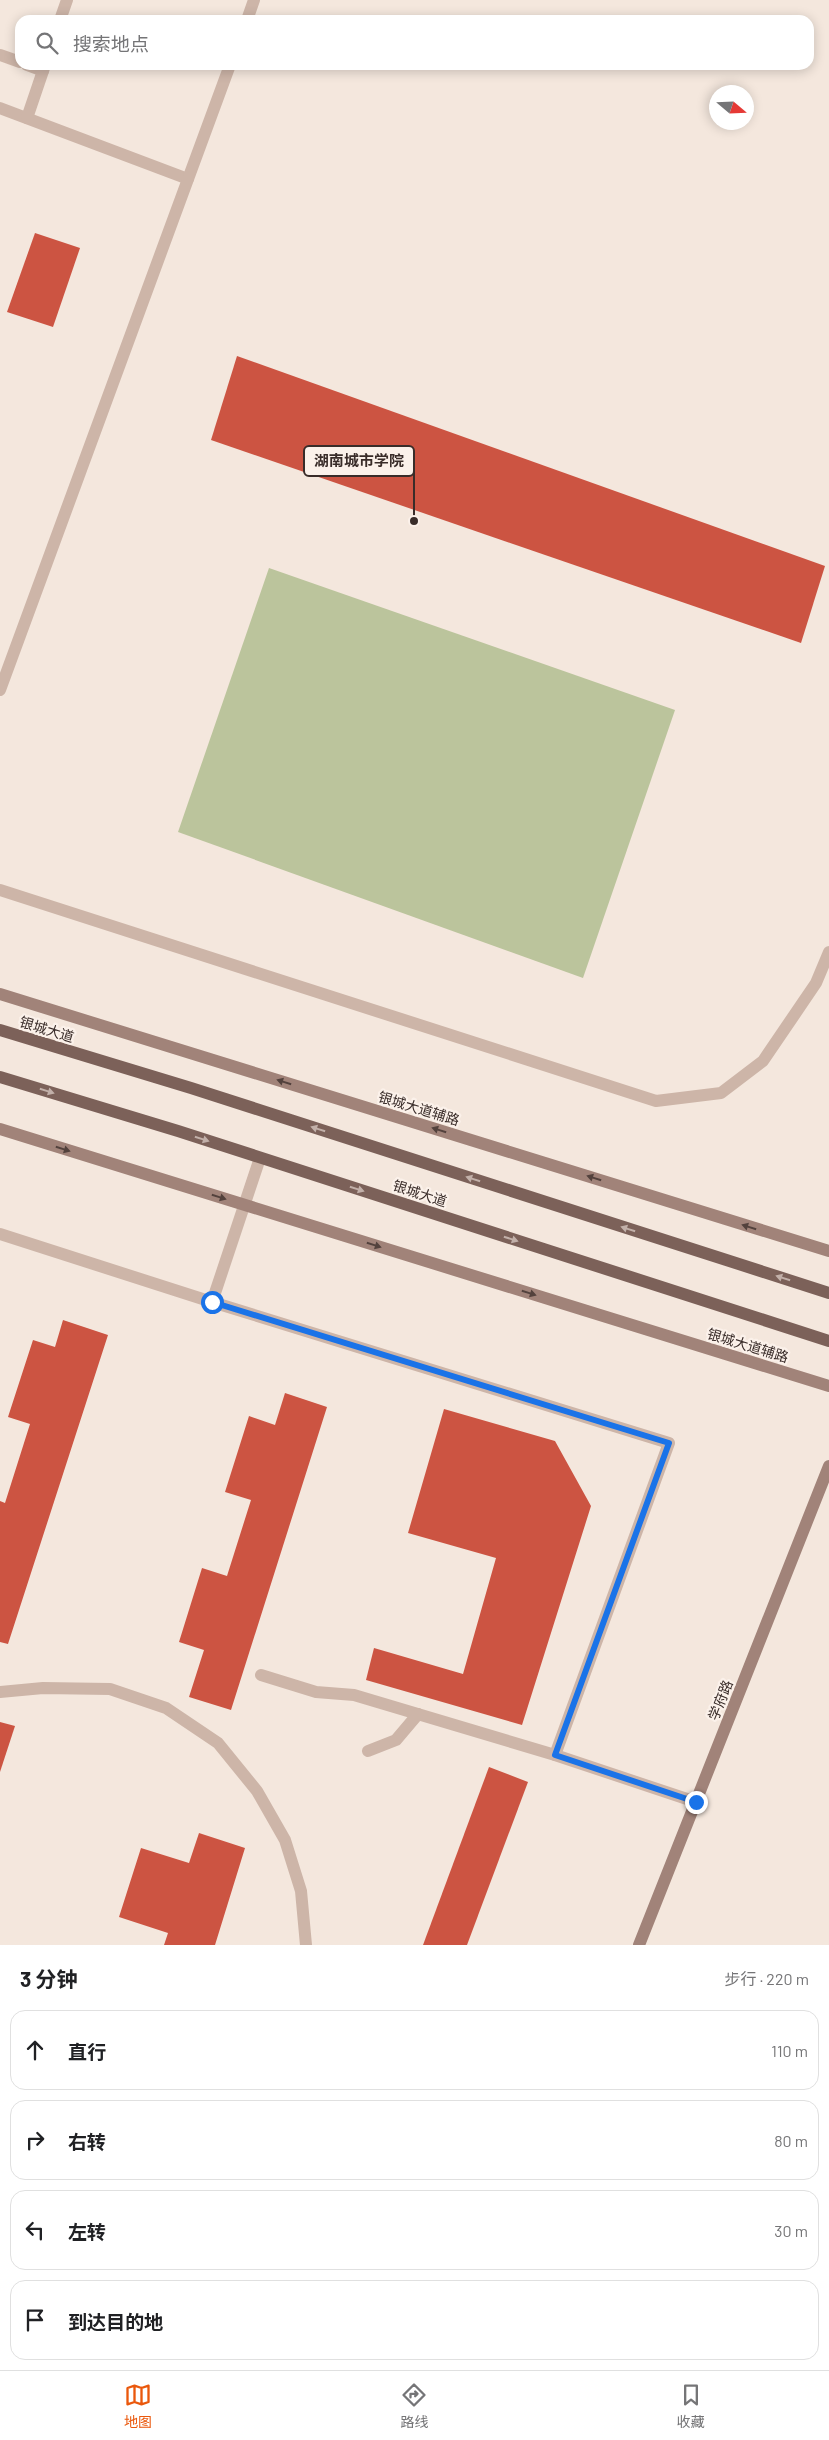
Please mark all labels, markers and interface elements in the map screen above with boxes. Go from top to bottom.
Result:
search box [15,15,814,70]
icon: search [33,29,61,57]
text: 搜索地点 [73,32,149,55]
north arrow [709,85,754,130]
callout: 湖南城市学院 [304,446,414,476]
text: 湖南城市学院 [314,451,404,469]
street label: 银城大道 [18,1013,76,1045]
one-way arrow [276,1077,291,1085]
one-way arrow [39,1088,54,1095]
street label: 银城大道辅路 [376,1088,462,1128]
one-way arrow [311,1125,326,1133]
one-way arrow [431,1126,446,1134]
one-way arrow [195,1135,210,1143]
one-way arrow [56,1145,71,1153]
one-way arrow [586,1174,601,1182]
one-way arrow [465,1175,480,1183]
street label: 银城大道 [391,1176,449,1210]
one-way arrow [349,1185,364,1193]
one-way arrow [211,1193,226,1201]
one-way arrow [741,1222,756,1230]
one-way arrow [620,1224,635,1232]
one-way arrow [504,1235,519,1243]
one-way arrow [366,1242,381,1249]
one-way arrow [775,1274,790,1282]
one-way arrow [522,1290,537,1298]
route start [201,1291,224,1314]
street label: 银城大道辅路 [705,1325,791,1365]
street label: 学府路 [704,1677,736,1723]
route end [685,1791,708,1814]
text: 3 分钟 [20,1966,78,1991]
text: 步行 · 220 m [725,1969,809,1988]
icon: ahead [21,2036,49,2064]
text: 直行 [68,2040,106,2063]
text: 110 m [771,2041,808,2060]
icon: right [21,2126,49,2154]
text: 右转 [68,2130,106,2153]
text: 80 m [774,2131,808,2150]
icon: left [21,2216,49,2244]
text: 左转 [68,2220,106,2243]
text: 30 m [774,2221,808,2240]
icon: arrive [21,2306,49,2334]
text: 到达目的地 [68,2310,163,2333]
tab: 地图 [124,2381,152,2431]
tab: 路线 [400,2381,428,2431]
tab: 收藏 [677,2381,705,2431]

